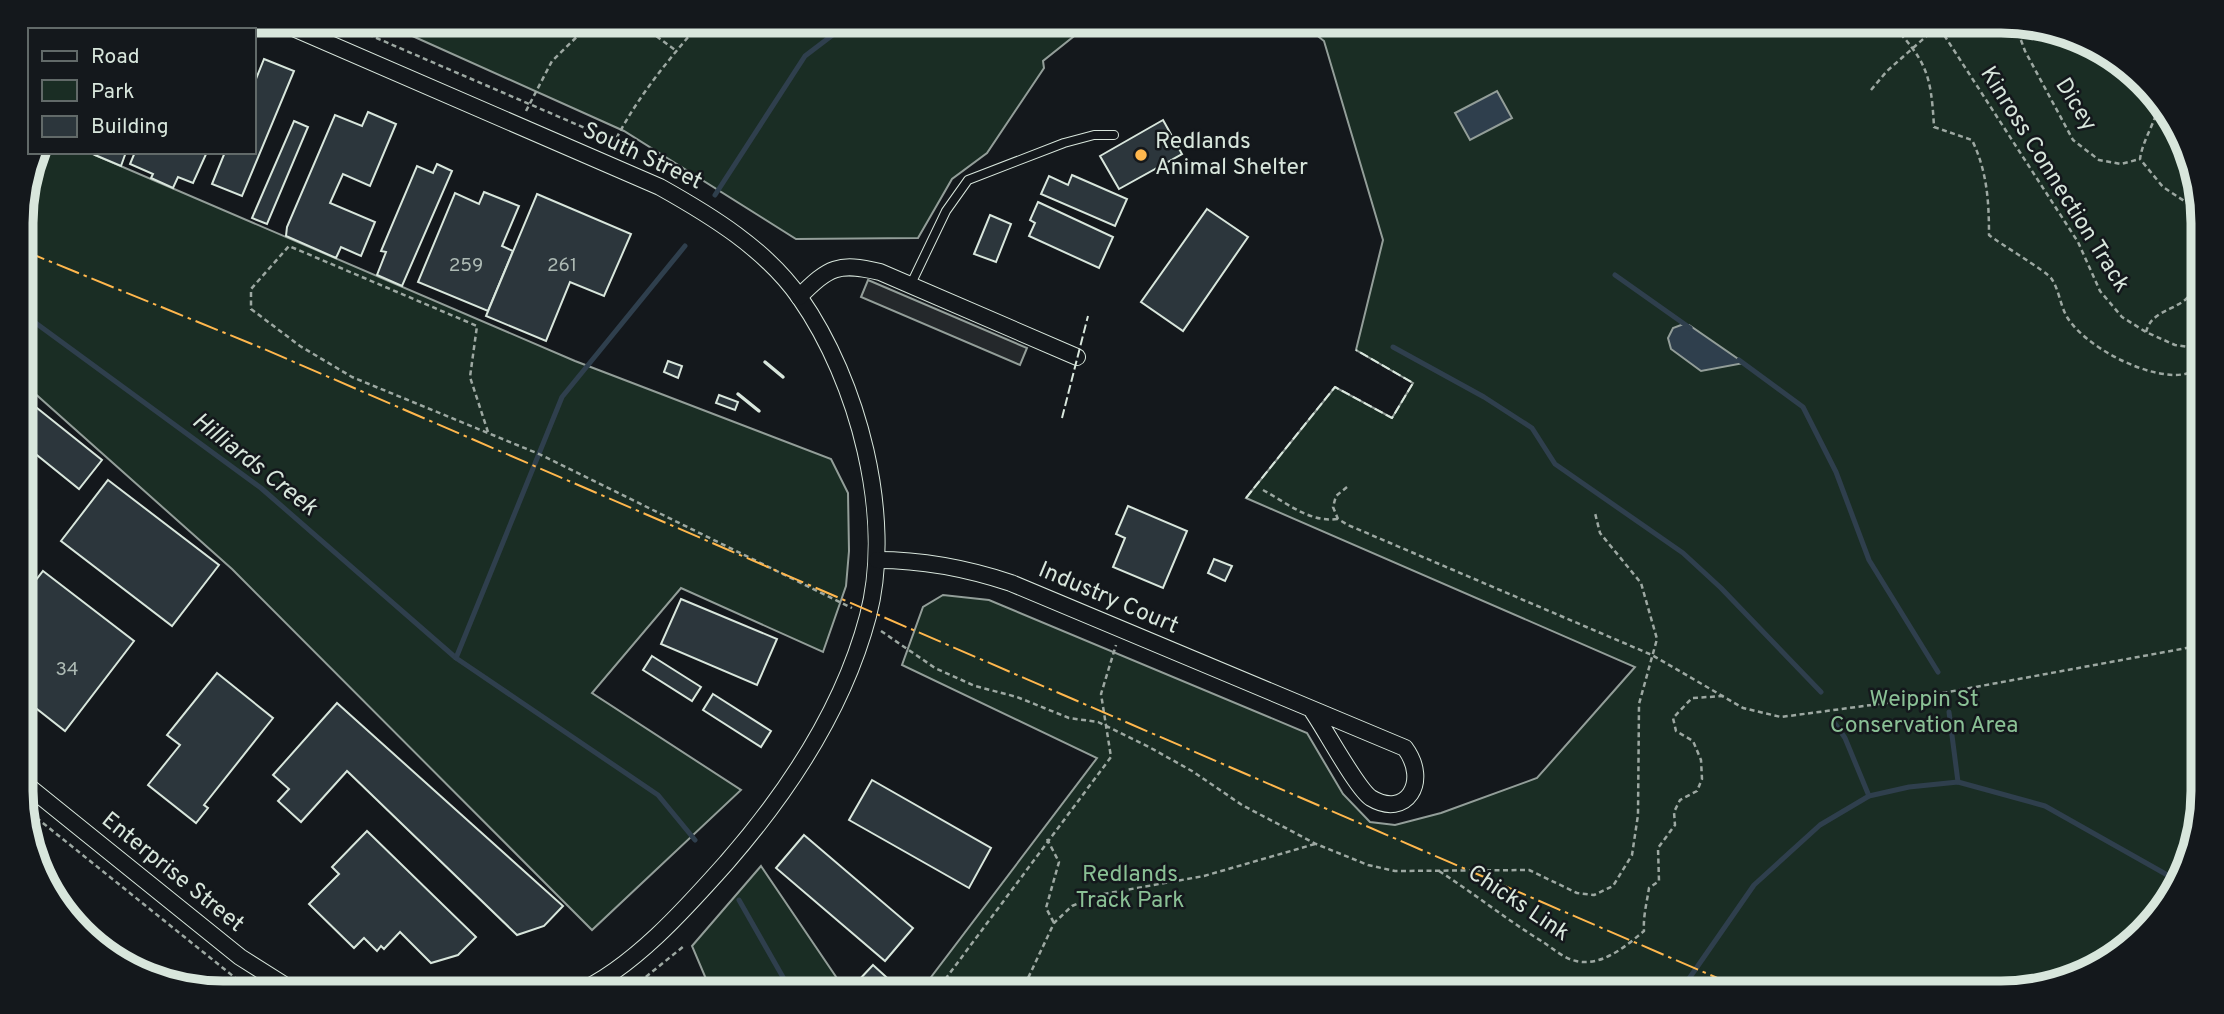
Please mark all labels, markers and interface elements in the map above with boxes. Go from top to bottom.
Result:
legend [28,28,256,154]
text: Road [91,44,140,71]
street label: Kinross Connection Track [1973,62,2135,298]
street label: Dicey [2048,73,2102,137]
text: Park [91,79,134,106]
text: Building [91,114,169,141]
street label: South Street [577,117,707,197]
place label: Redlands Animal Shelter [1155,128,1308,183]
marker: Redlands Animal Shelter [1133,147,1149,163]
house number: 259 [449,254,483,278]
house number: 261 [547,254,577,278]
water label: Hilliards Creek [185,407,323,524]
street label: Industry Court [1033,556,1183,642]
house number: 34 [55,658,79,682]
park label: Weippin St Conservation Area [1830,686,2018,741]
street label: Enterprise Street [95,807,249,939]
street label: Chicks Link [1461,859,1575,949]
park label: Redlands Track Park [1076,861,1184,916]

